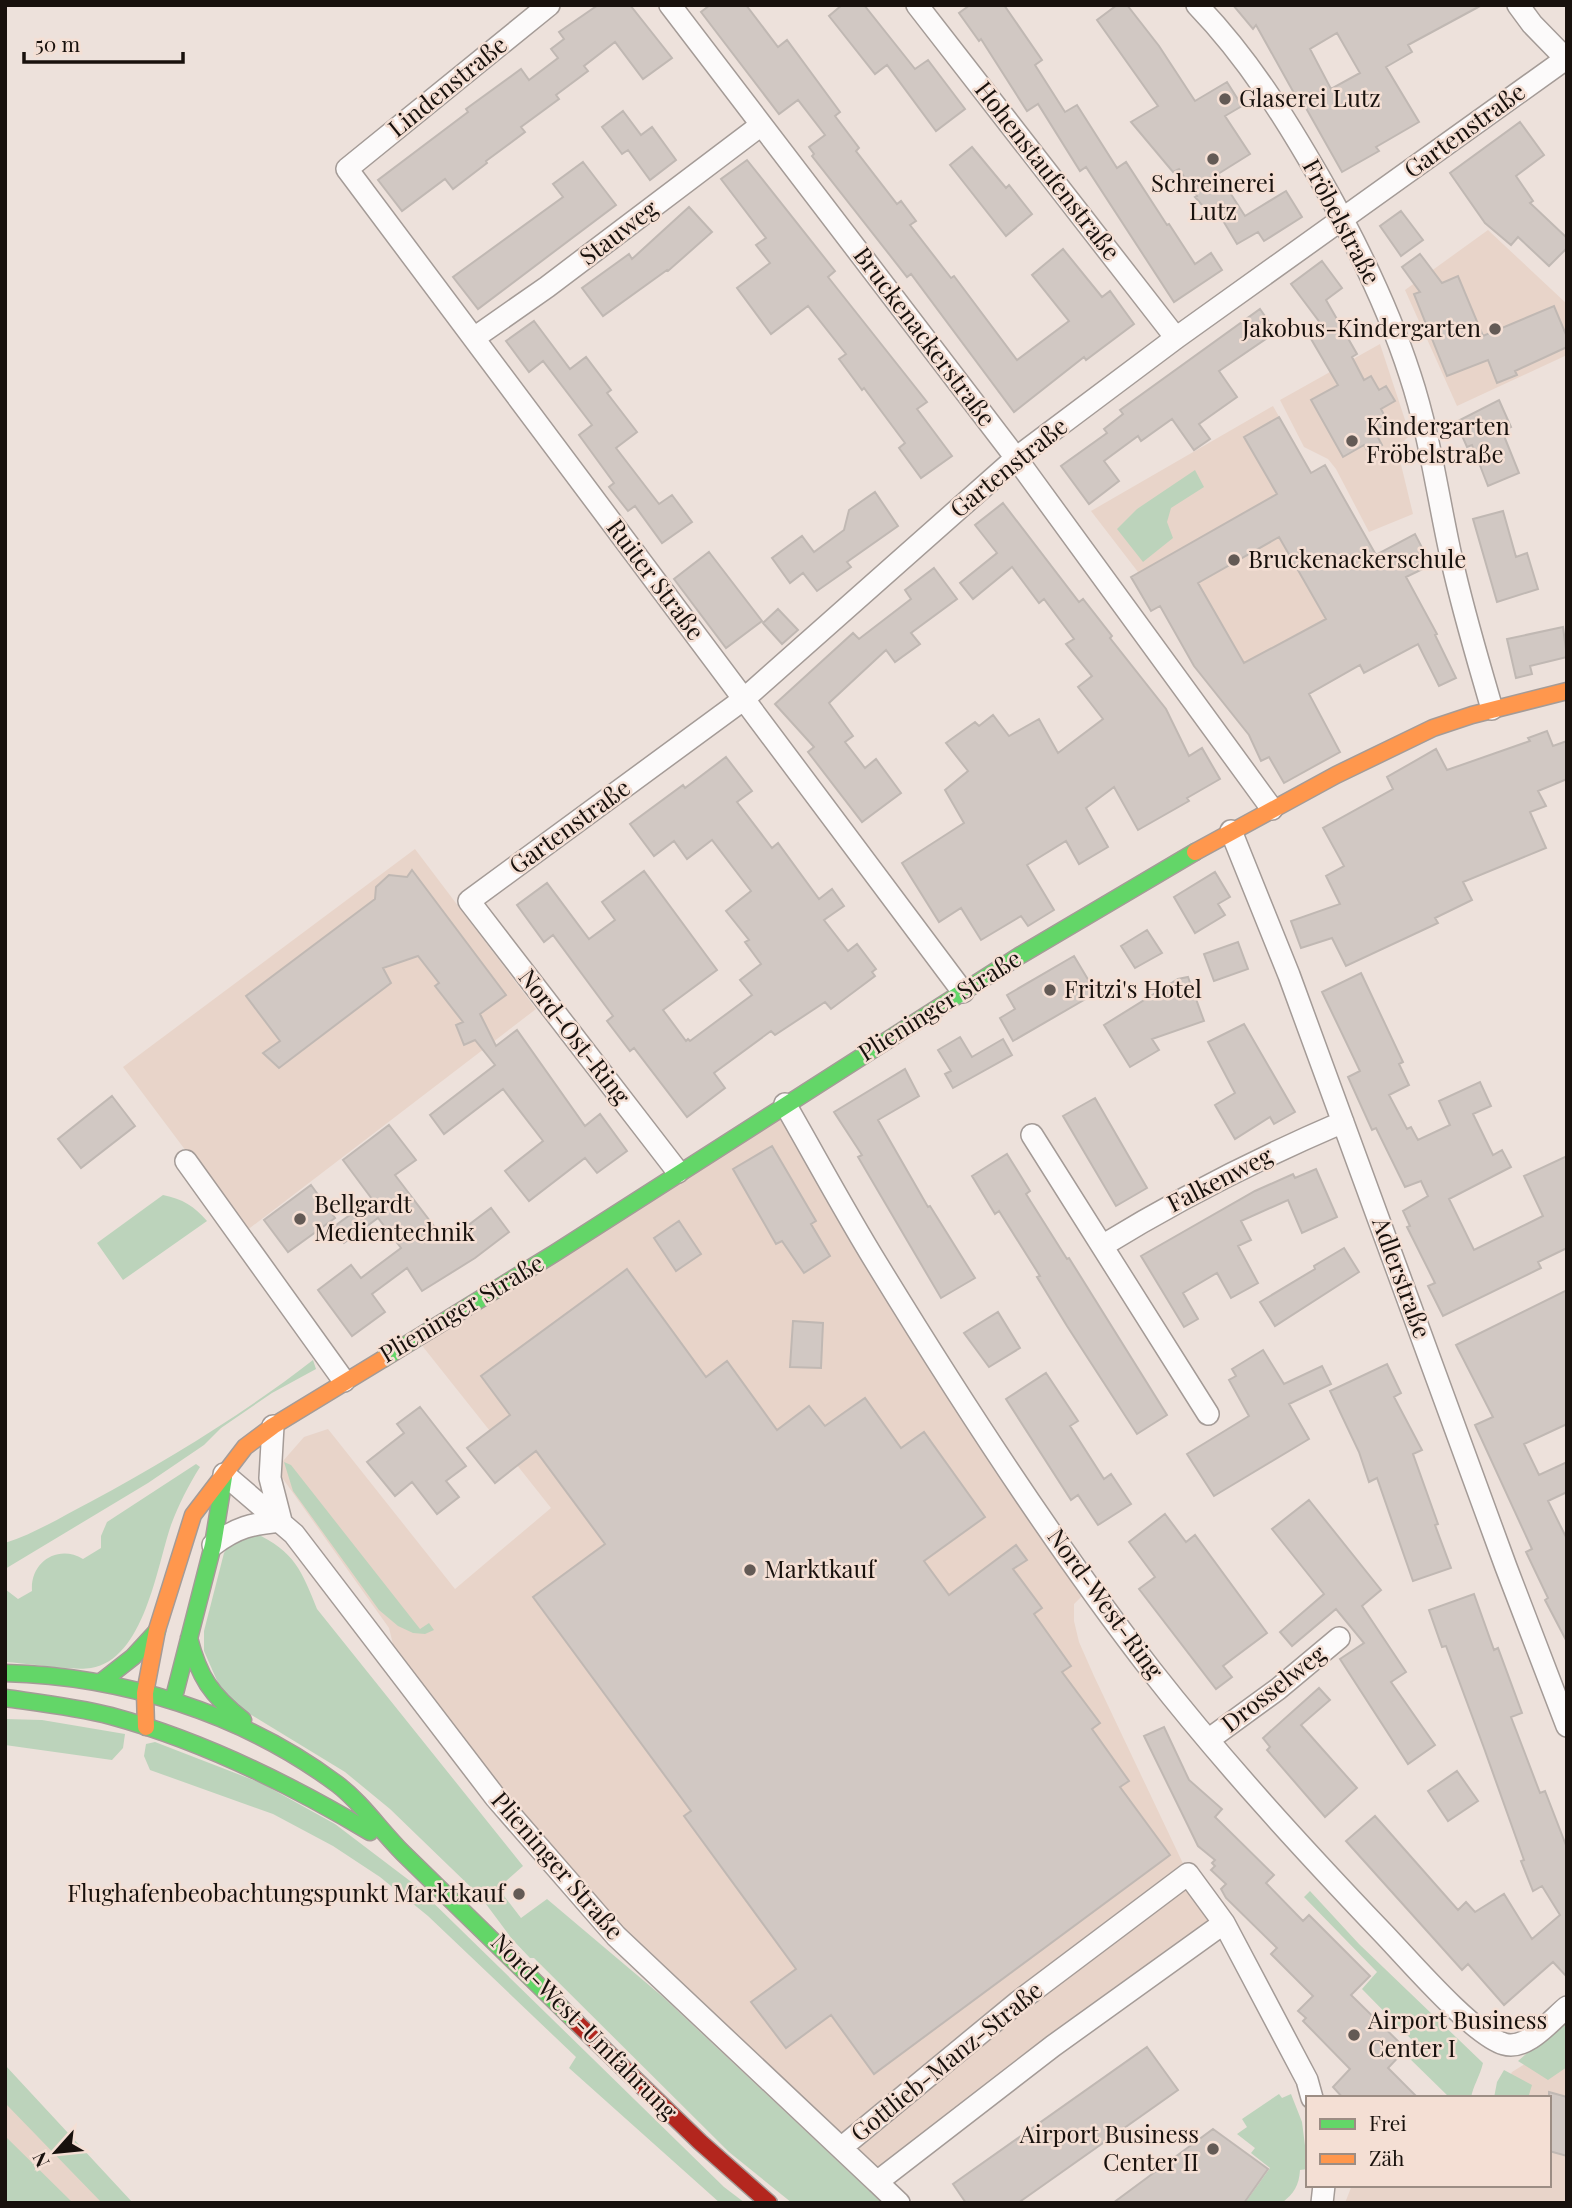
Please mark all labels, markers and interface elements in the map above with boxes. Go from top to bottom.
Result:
scale bar [24,21,184,65]
street label: Lindenstraße [381,28,513,143]
text: 50 m [35,29,81,57]
street label: Hohenstaufenstraße [969,74,1128,266]
street label: Gartenstraße [1397,75,1531,184]
place label: Glaserei Lutz [1239,81,1381,113]
marker: Glaserei Lutz [1217,91,1233,107]
marker: Schreinerei Lutz [1205,151,1221,167]
street label: Fröbelstraße [1296,153,1389,289]
place label: Schreinerei Lutz [1151,166,1275,226]
street label: Stauweg [572,191,664,271]
street label: Bruckenackerstraße [847,239,1004,432]
place label: Jakobus-Kindergarten [1241,311,1481,343]
marker: Jakobus-Kindergarten [1487,321,1503,337]
street label: Gartenstraße [942,409,1073,524]
place label: Kindergarten Fröbelstraße [1366,409,1510,469]
marker: Kindergarten Fröbelstraße [1344,433,1360,449]
street label: Ruiter Straße [601,512,713,646]
place label: Bruckenackerschule [1248,542,1466,574]
marker: Bruckenackerschule [1226,552,1242,568]
street label: Gartenstraße [502,771,636,880]
street label: Plieninger Straße [851,941,1026,1067]
street label: Nord-Ost-Ring [513,961,639,1110]
place label: Fritzi's Hotel [1064,972,1202,1004]
marker: Fritzi's Hotel [1042,982,1058,998]
street label: Falkenweg [1161,1138,1277,1218]
place label: Bellgardt Medientechnik [314,1187,476,1247]
marker: Bellgardt Medientechnik [292,1211,308,1227]
street label: Adlerstraße [1366,1211,1440,1342]
street label: Plieninger Straße [373,1246,549,1369]
street label: Nord-West-Ring [1041,1521,1172,1685]
place label: Marktkauf [764,1552,877,1584]
marker: Marktkauf [742,1562,758,1578]
street label: Drosselweg [1214,1636,1332,1738]
street label: Plieninger Straße [485,1784,632,1945]
place label: Flughafenbeobachtungspunkt Marktkauf [67,1876,507,1908]
marker: Flughafenbeobachtungspunkt Marktkauf [511,1886,527,1902]
street label: Nord-West-Umfahrung [485,1925,686,2126]
street label: Gottlieb-Manz-Straße [843,1973,1048,2148]
place label: Airport Business Center I [1367,2003,1547,2063]
marker: Airport Business Center I [1346,2027,1362,2043]
legend [1306,2096,1551,2187]
text: Frei [1369,2108,1407,2136]
north arrow [21,2117,91,2187]
place label: Airport Business Center II [1019,2117,1199,2177]
marker: Airport Business Center II [1205,2141,1221,2157]
text: Zäh [1369,2143,1405,2171]
text: N [25,2148,55,2172]

